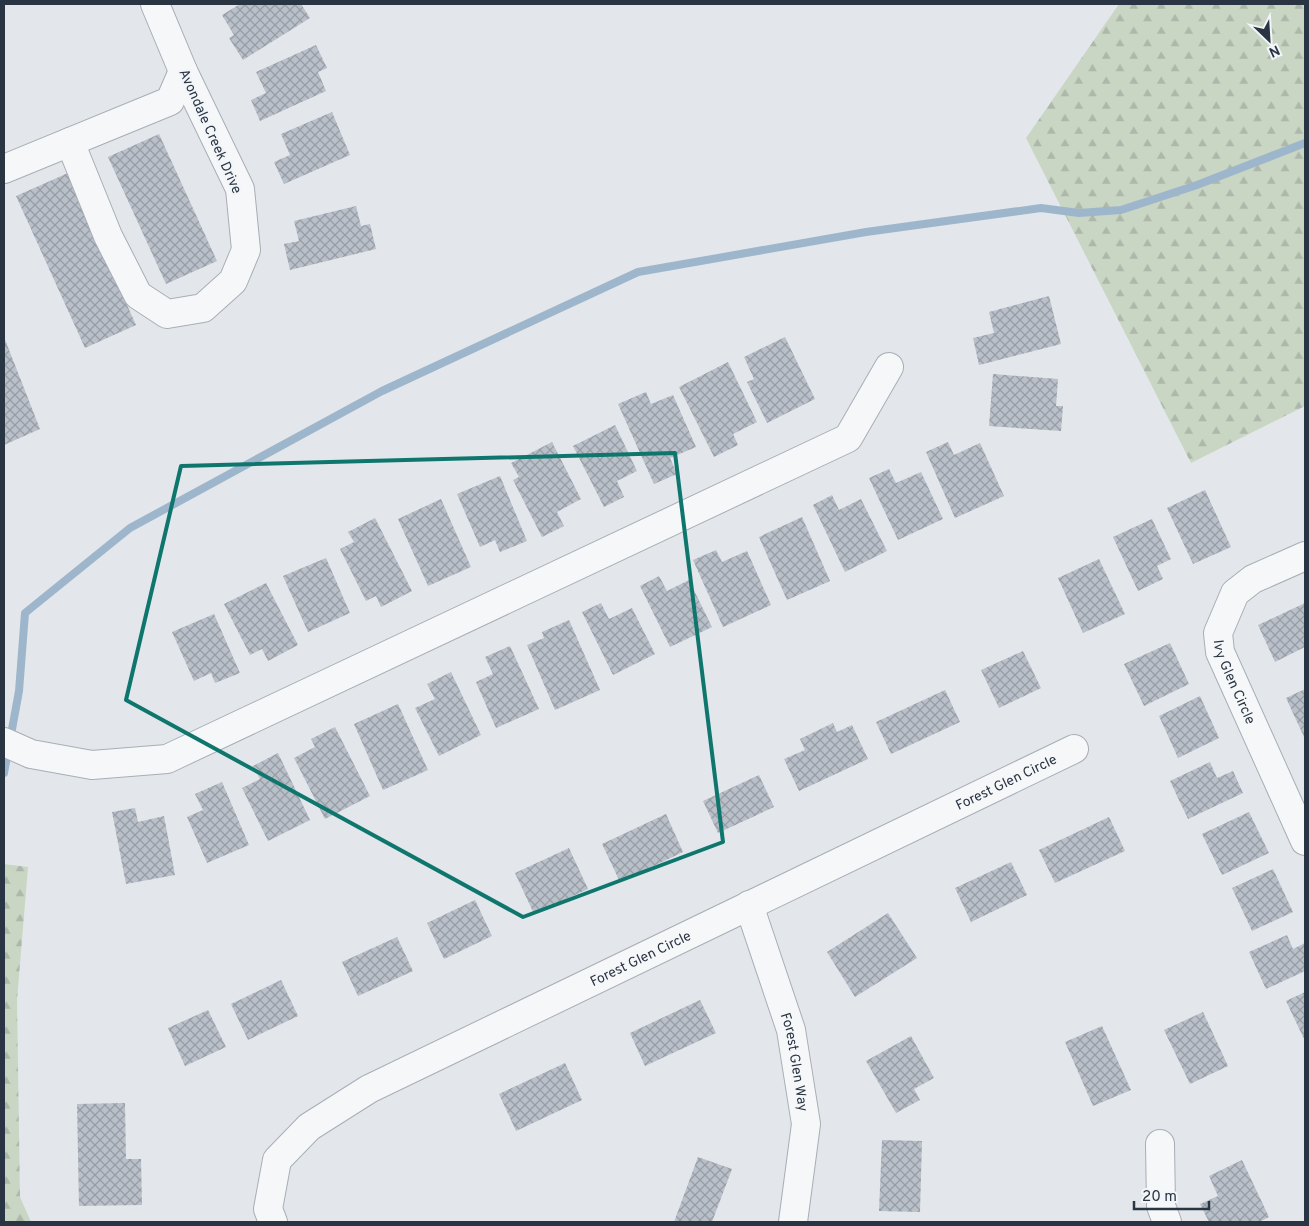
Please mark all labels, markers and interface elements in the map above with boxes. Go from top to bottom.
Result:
north arrow [1244,15,1294,65]
text: N [1266,41,1282,60]
street label: Avondale Creek Drive [174,67,245,197]
street label: Ivy Glen Circle [1209,639,1258,727]
street label: Forest Glen Circle [953,752,1060,815]
street label: Forest Glen Circle [588,928,694,991]
street label: Forest Glen Way [776,1011,811,1113]
scale bar [1134,1178,1209,1210]
text: 20 m [1142,1188,1177,1207]

